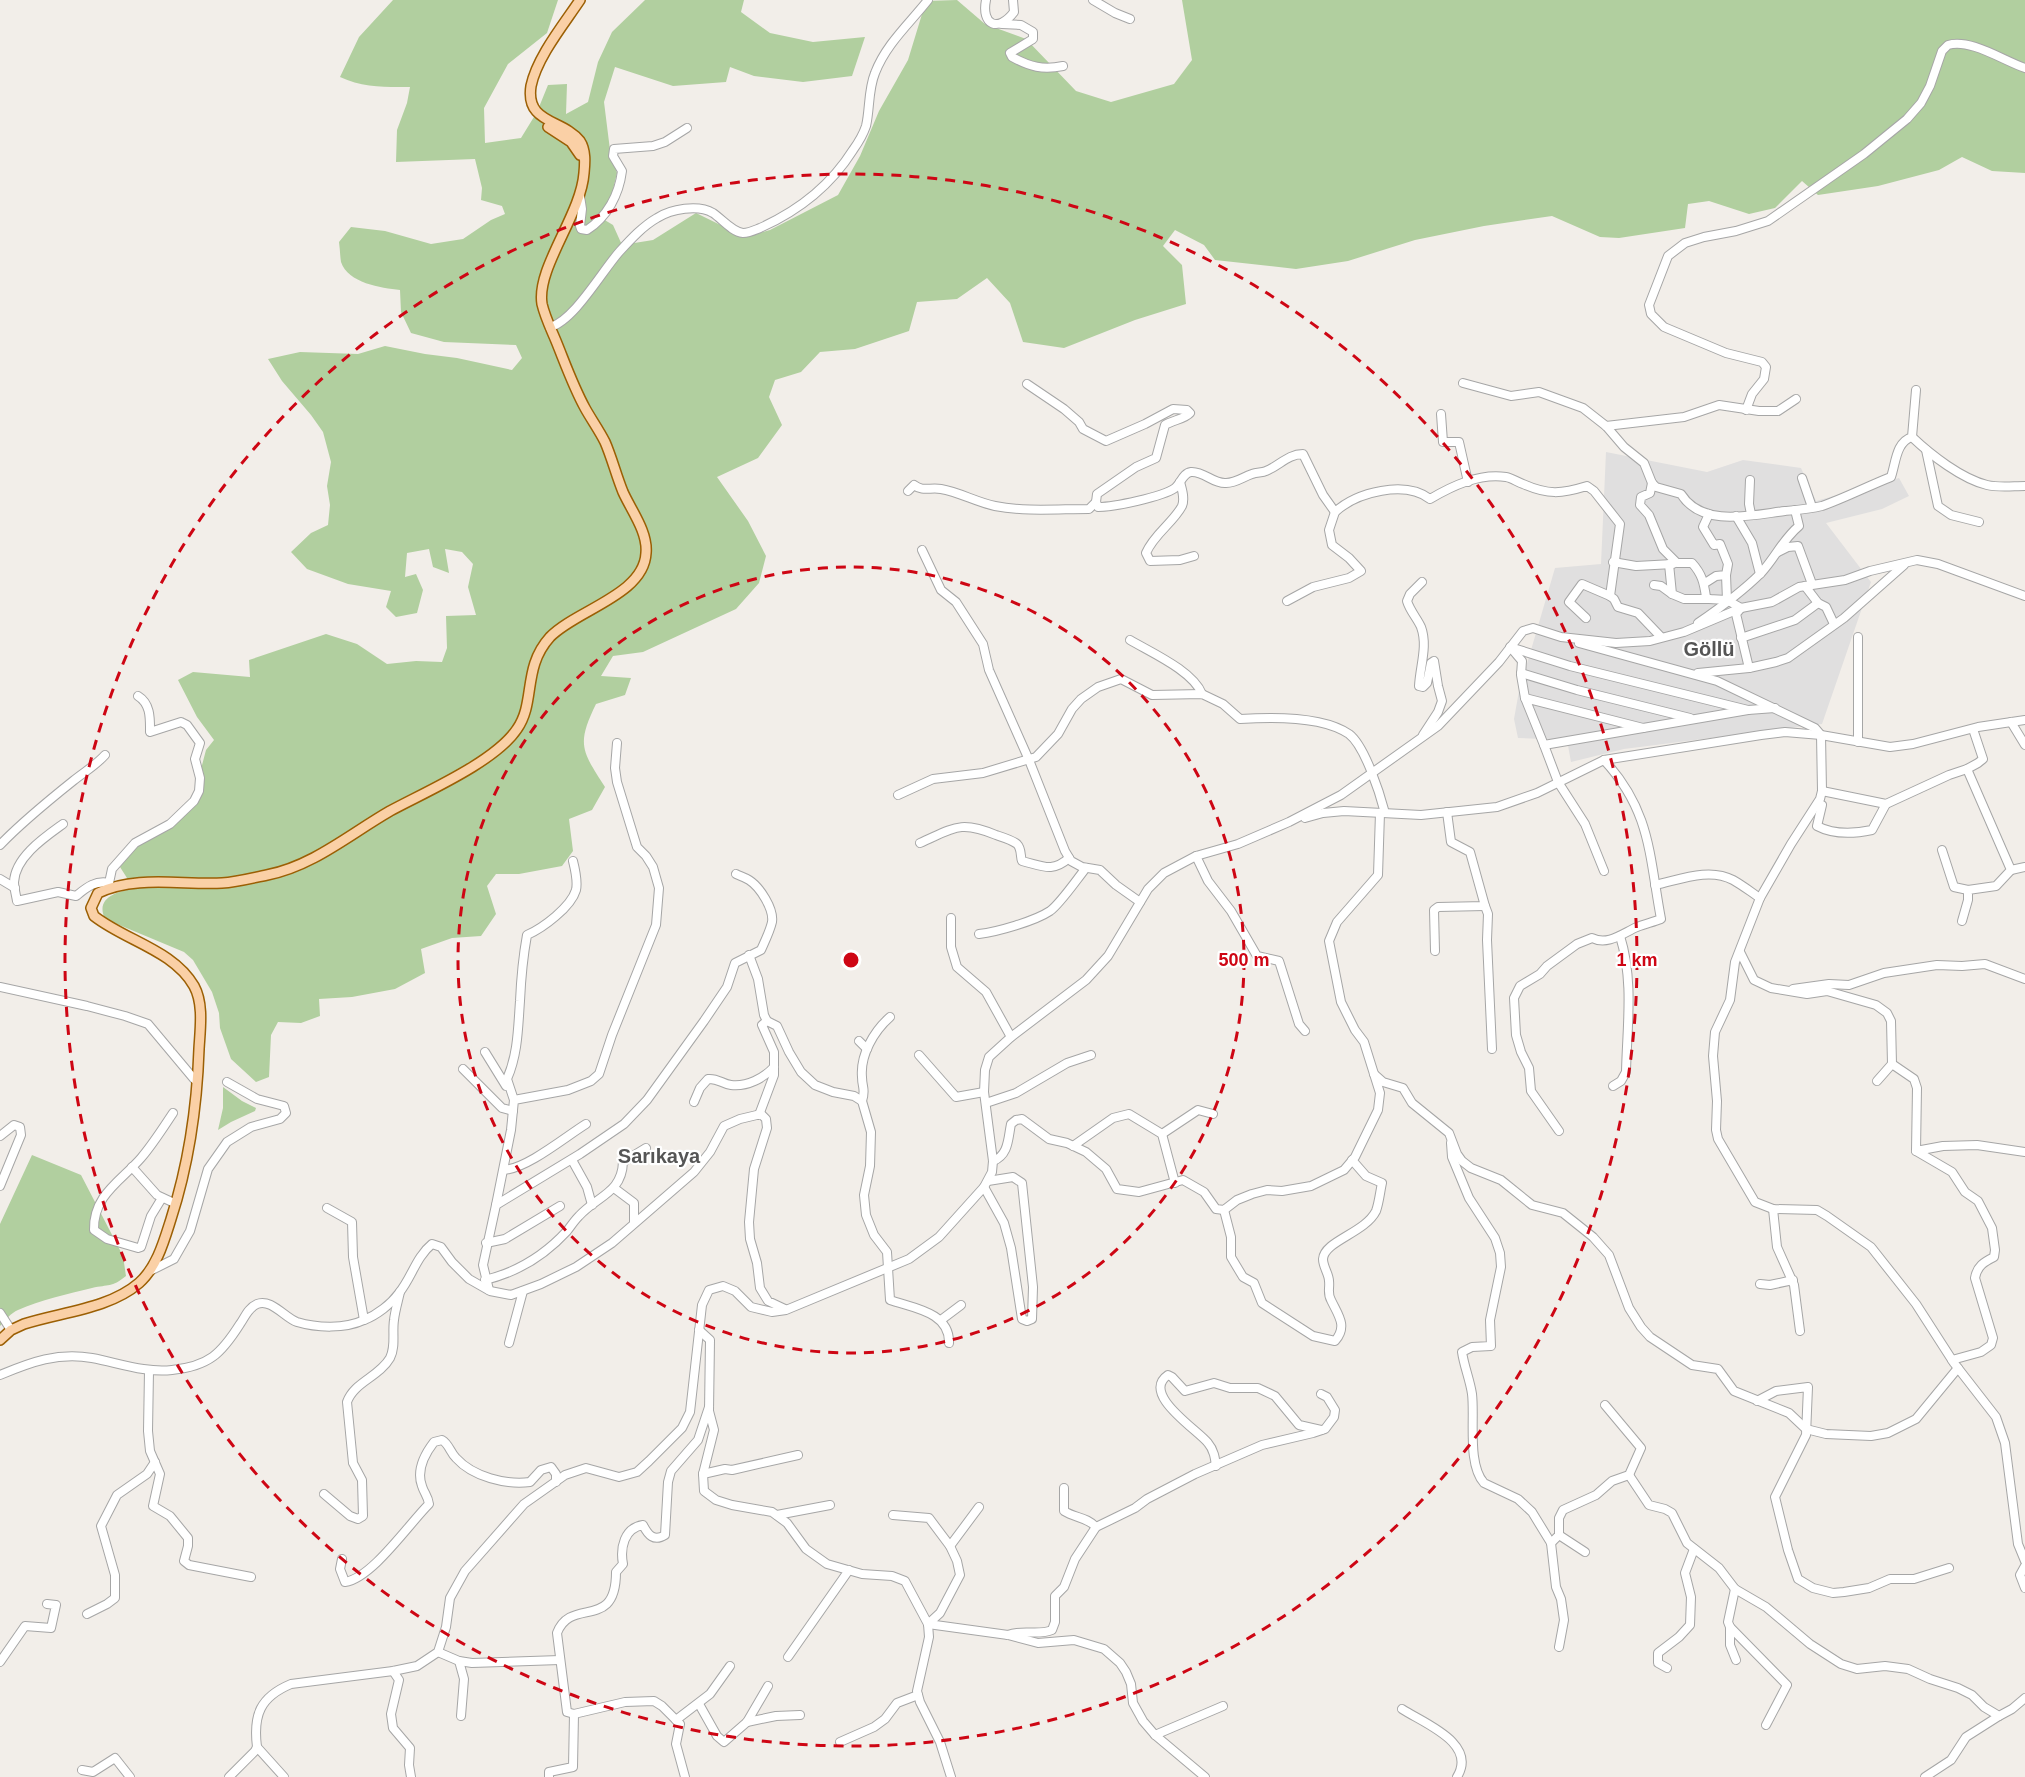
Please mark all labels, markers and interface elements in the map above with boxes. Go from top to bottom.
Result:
district label: Göllü [1683,638,1735,660]
centre of rings [841,950,861,970]
text: 500 m [1218,950,1270,970]
text: 1 km [1616,950,1658,970]
district label: Sarıkaya [618,1145,701,1167]

